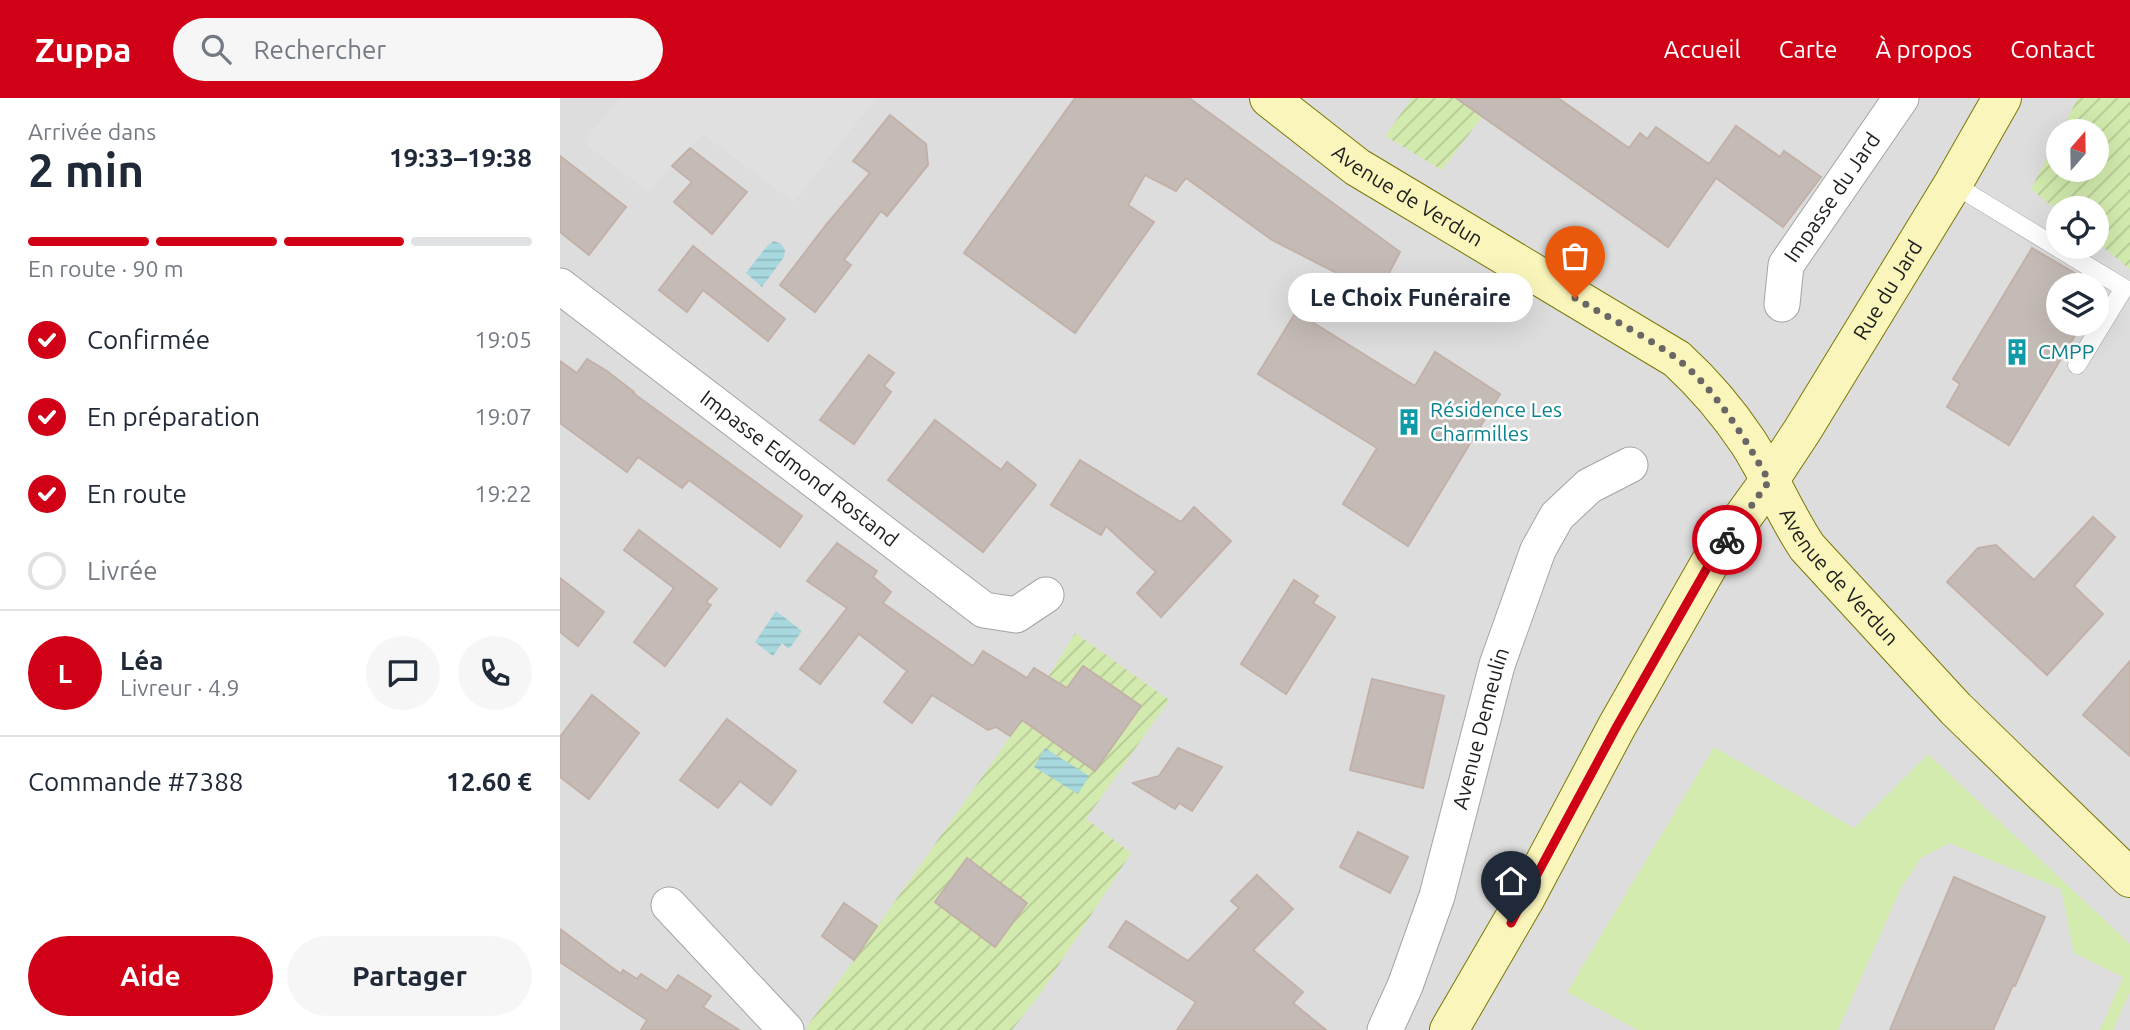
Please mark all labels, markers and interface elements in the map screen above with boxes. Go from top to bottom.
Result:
search box [173,18,663,81]
icon: search [197,30,235,68]
text: Zuppa [35,31,131,68]
text: Rechercher [253,35,386,64]
text: Accueil [1664,36,1741,63]
text: Carte [1779,36,1838,63]
text: À propos [1876,36,1972,63]
text: Contact [2010,36,2095,63]
text: Arrivée dans [28,119,156,144]
north arrow [2046,119,2109,182]
map controls [2046,119,2109,336]
street label: Impasse du Jard [1779,128,1884,266]
street label: Avenue de Verdun [1328,139,1488,251]
text: 19:33–19:38 [389,143,532,172]
text: 2 min [28,144,144,196]
button: locate [2046,196,2109,259]
pin [1545,226,1605,298]
street label: Rue du Jard [1848,236,1927,344]
icon: bag [1556,237,1594,275]
text: En route · 90 m [28,256,184,281]
button: layers [2046,273,2109,336]
callout: Le Choix Funéraire [1288,274,1533,322]
text: Le Choix Funéraire [1310,285,1511,310]
icon: check [28,321,66,359]
text: Confirmée [87,325,210,354]
text: 19:05 [474,327,532,352]
building icon: CMPP [2002,337,2032,367]
place label: CMPP [2038,339,2094,363]
street label: Impasse Edmond Rostand [696,385,903,551]
place label: Résidence Les Charmilles [1430,397,1562,445]
icon: check [28,398,66,436]
text: En préparation [87,402,260,431]
text: 19:07 [474,404,532,429]
building icon: Résidence Les Charmilles [1394,407,1424,437]
icon: check [28,475,66,513]
text: En route [87,479,187,508]
text: 19:22 [474,481,532,506]
street label: Avenue de Verdun [1775,503,1904,650]
courier [1692,505,1762,575]
icon: bike [1708,521,1746,559]
text: Livrée [87,556,158,585]
button: chat [366,636,440,710]
button: phone [458,636,532,710]
street label: Avenue Demeulin [1447,644,1513,812]
text: Léa [120,646,163,675]
text: L [58,659,72,688]
text: Livreur · 4.9 [120,675,240,700]
text: Commande #7388 [28,767,244,796]
text: 12.60 € [446,767,532,796]
pin [1481,851,1541,923]
icon: home [1492,862,1530,900]
button: Aide [28,936,273,1016]
button: Partager [287,936,532,1016]

